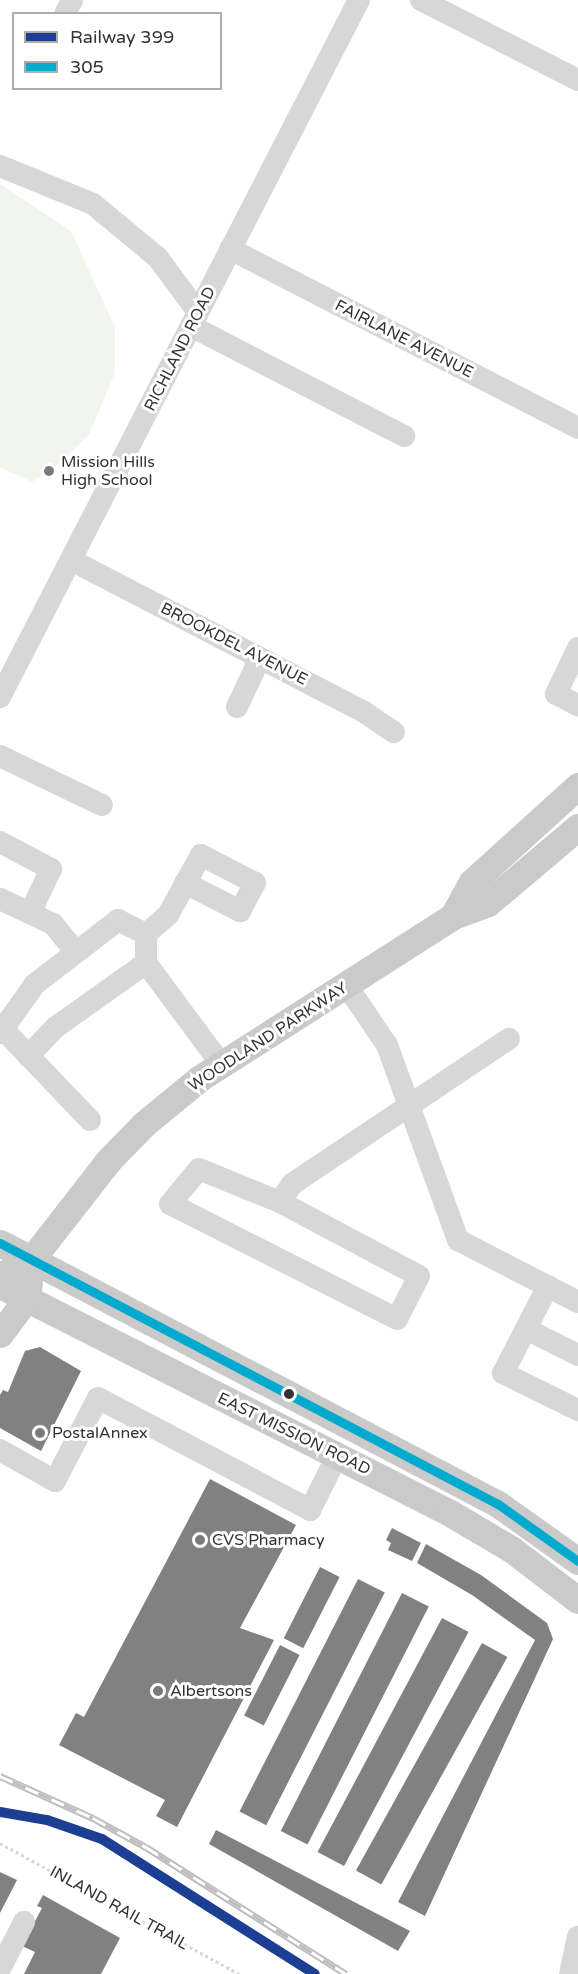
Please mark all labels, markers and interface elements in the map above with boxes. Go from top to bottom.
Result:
legend [12,12,222,90]
text: Railway 399 [70,26,174,48]
text: 305 [70,56,104,78]
street label: RICHLAND ROAD [140,284,220,414]
street label: FAIRLANE AVENUE [332,296,476,382]
place label: Mission Hills High School [61,452,155,490]
marker: Mission Hills High School [42,464,56,478]
street label: BROOKDEL AVENUE [157,599,311,689]
street label: WOODLAND PARKWAY [185,978,351,1096]
unlabelled marker [283,1388,295,1400]
street label: EAST MISSION ROAD [214,1389,374,1479]
place label: PostalAnnex [52,1423,148,1443]
marker: PostalAnnex [33,1426,47,1440]
place label: CVS Pharmacy [212,1530,324,1550]
marker: CVS Pharmacy [193,1533,207,1547]
place label: Albertsons [170,1681,252,1701]
marker: Albertsons [151,1684,165,1698]
street label: INLAND RAIL TRAIL [46,1862,192,1954]

